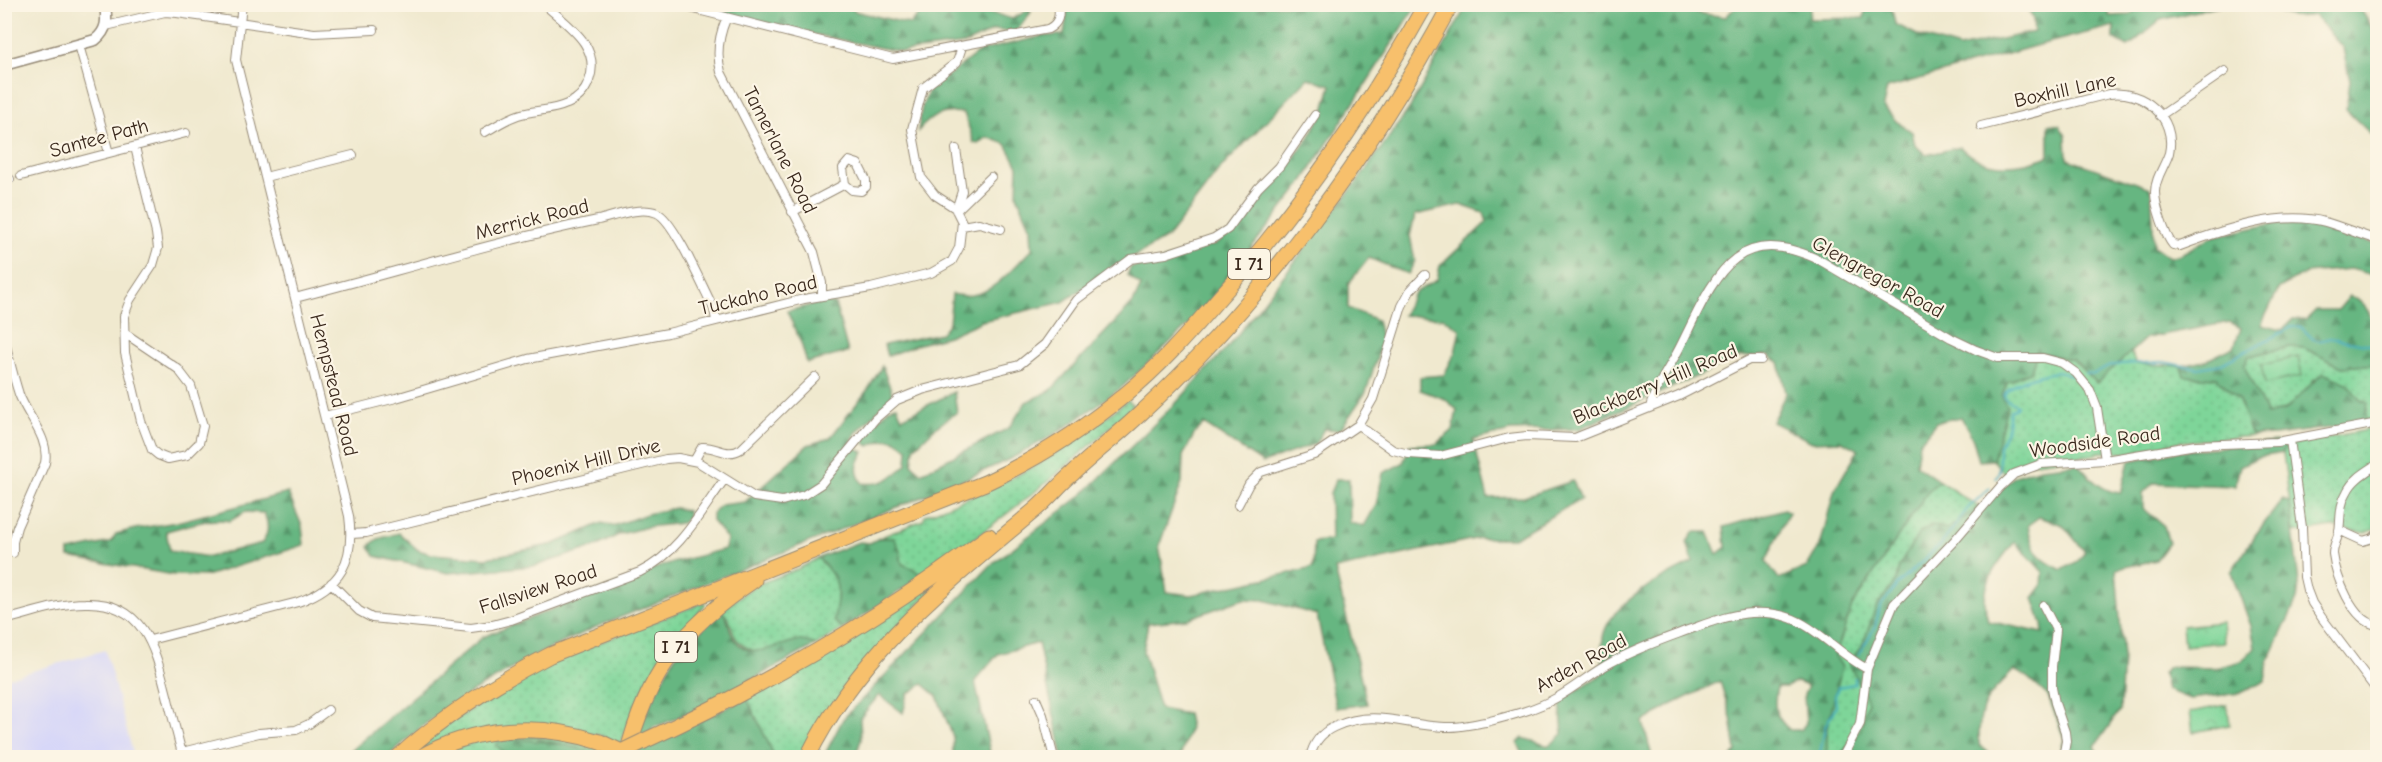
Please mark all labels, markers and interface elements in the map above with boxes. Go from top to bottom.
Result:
street label: Boxhill Lane [2012,68,2118,112]
street label: Tamerlane Road [738,83,822,217]
street label: Santee Path [47,114,151,162]
street label: Merrick Road [473,194,591,244]
street label: Glengregor Road [1808,231,1948,323]
road number: I 71 [1228,249,1270,279]
street label: Tuckaho Road [696,270,820,320]
street label: Hempstead Road [305,312,363,458]
street label: Blackberry Hill Road [1569,339,1741,429]
street label: Woodside Road [2028,421,2162,463]
street label: Phoenix Hill Drive [509,434,663,490]
street label: Fallsview Road [476,559,600,619]
street label: Arden Road [1531,629,1631,697]
road number: I 71 [655,632,697,662]

